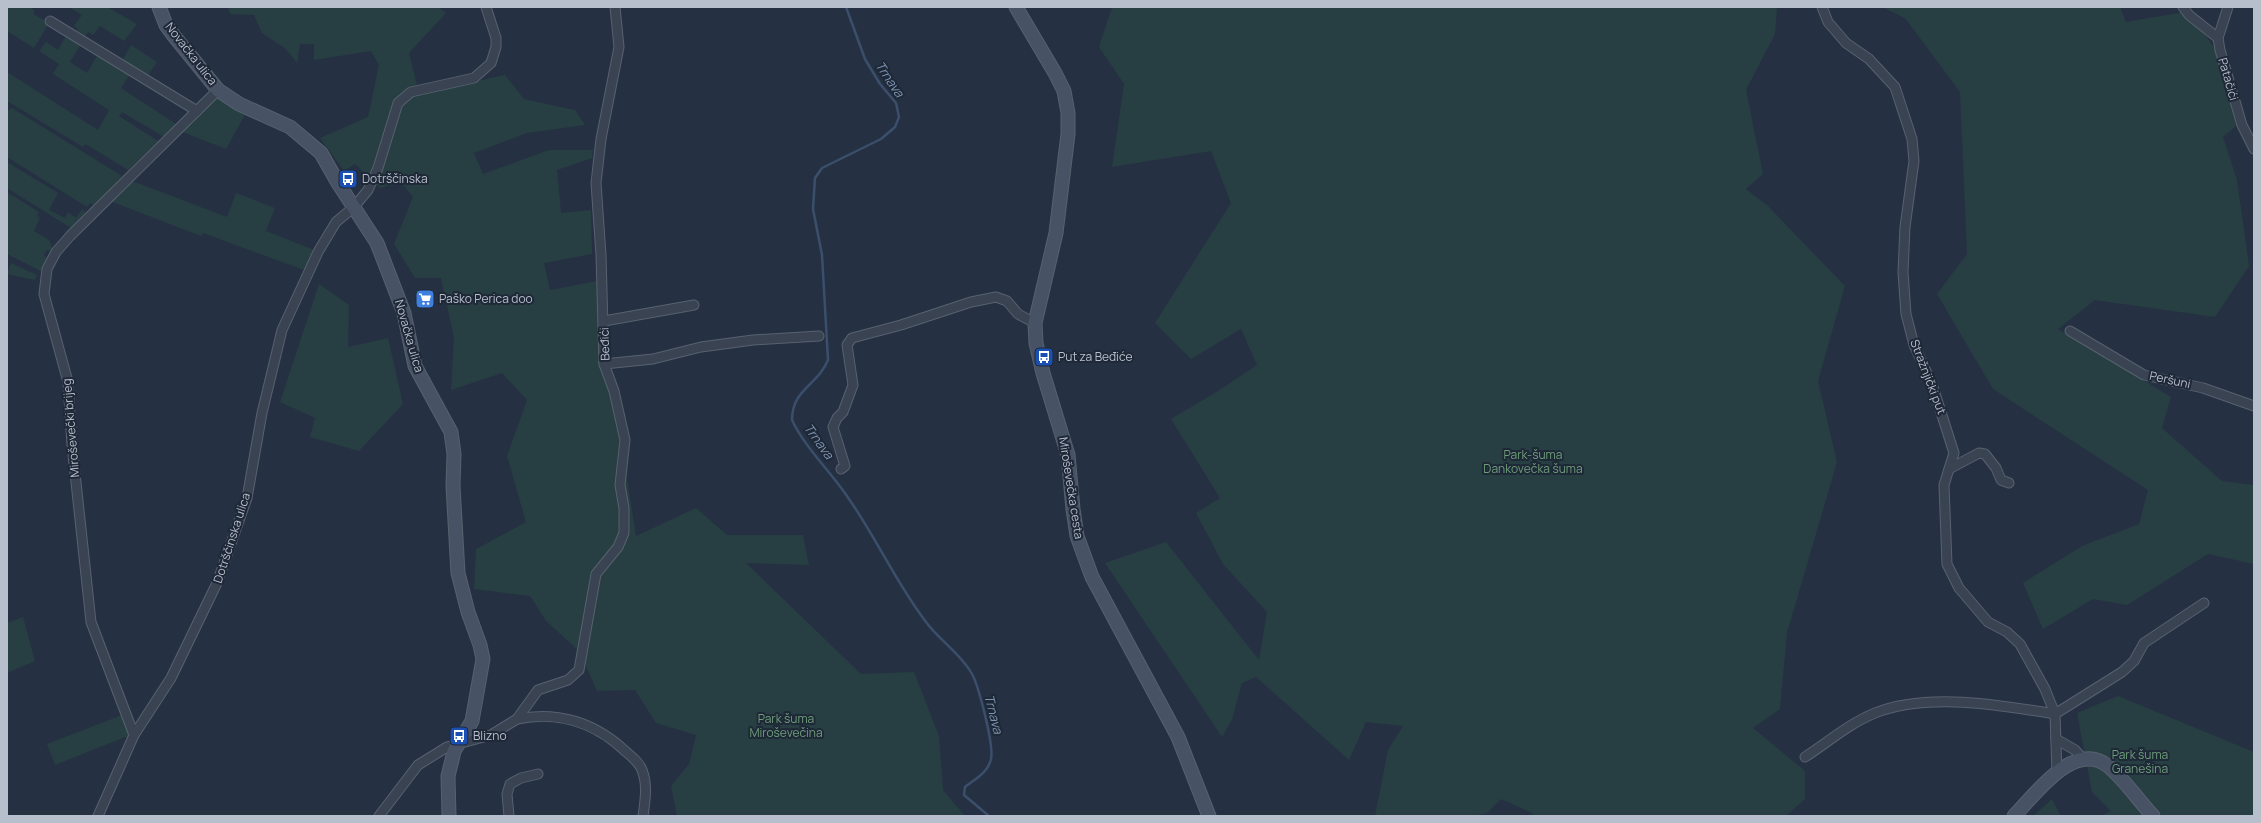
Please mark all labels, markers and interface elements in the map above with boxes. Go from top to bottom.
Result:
street label: Novačka ulica [162,19,221,89]
street label: Patačići [2214,56,2243,102]
water label: Trnava [871,57,909,101]
bus stop icon: Dotrščinska [337,168,359,190]
place label: Dotrščinska [362,170,428,187]
supermarket icon: Paško Perica doo [414,288,436,310]
place label: Paško Perica doo [439,290,533,307]
street label: Novačka ulica [391,297,428,374]
street label: Beđići [595,327,614,361]
street label: Stražnjički put [1906,337,1951,417]
bus stop icon: Put za Beđiće [1033,346,1055,368]
place label: Put za Beđiće [1058,348,1132,365]
street label: Peršuni [2148,367,2192,392]
street label: Miroševečki brijeg [58,378,83,478]
water label: Trnava [800,420,838,463]
street label: Miroševečka cesta [1055,436,1088,540]
park label: Park-šuma Dankovečka šuma [1483,446,1583,477]
street label: Dotrščinska ulica [209,490,254,585]
water label: Trnava [980,692,1008,736]
park label: Park šuma Miroševečina [749,710,823,741]
bus stop icon: Blizno [448,725,470,747]
place label: Blizno [473,727,507,744]
park label: Park šuma Granešina [2112,746,2168,777]

